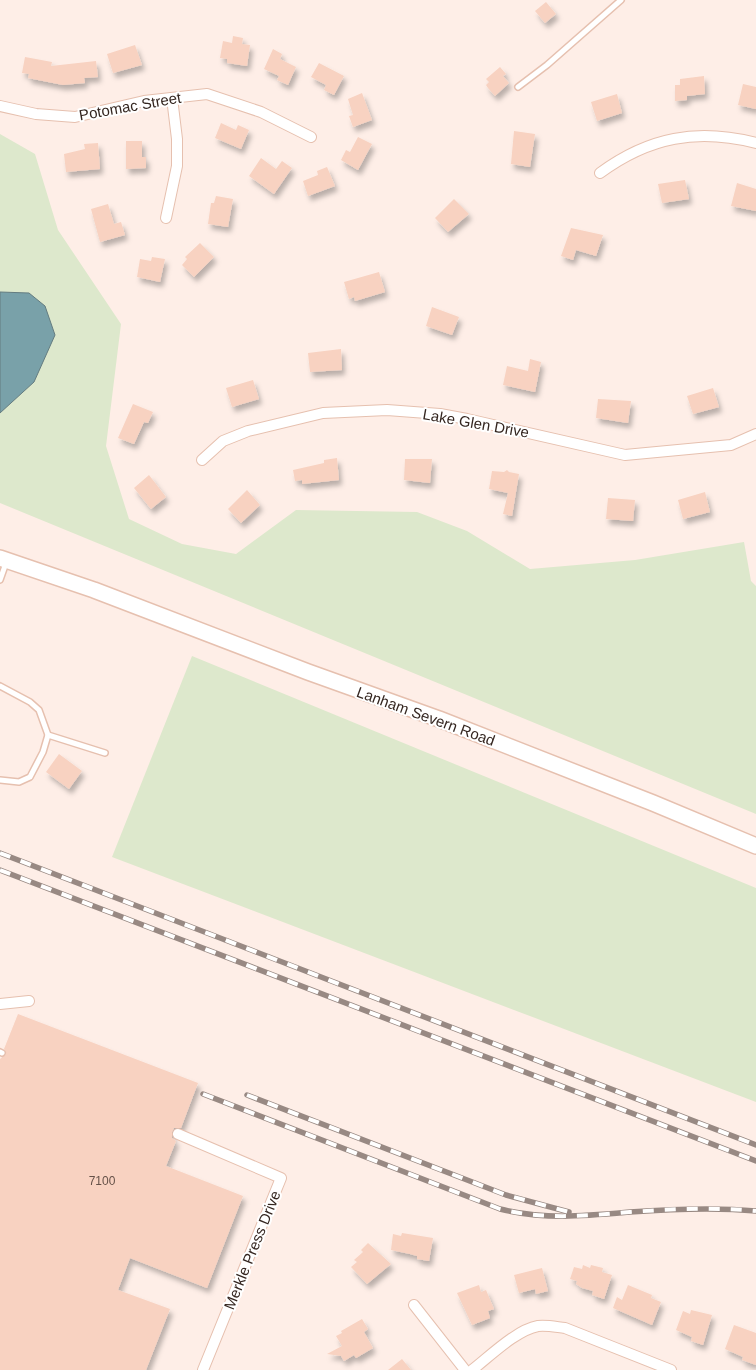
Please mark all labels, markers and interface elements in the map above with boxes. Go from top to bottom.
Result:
street label: Potomac Street [78,89,183,123]
street label: Lake Glen Drive [422,405,530,441]
street label: Lanham Severn Road [355,683,497,749]
house number: 7100 [89,1174,116,1188]
street label: Merkle Press Drive [220,1188,284,1312]

